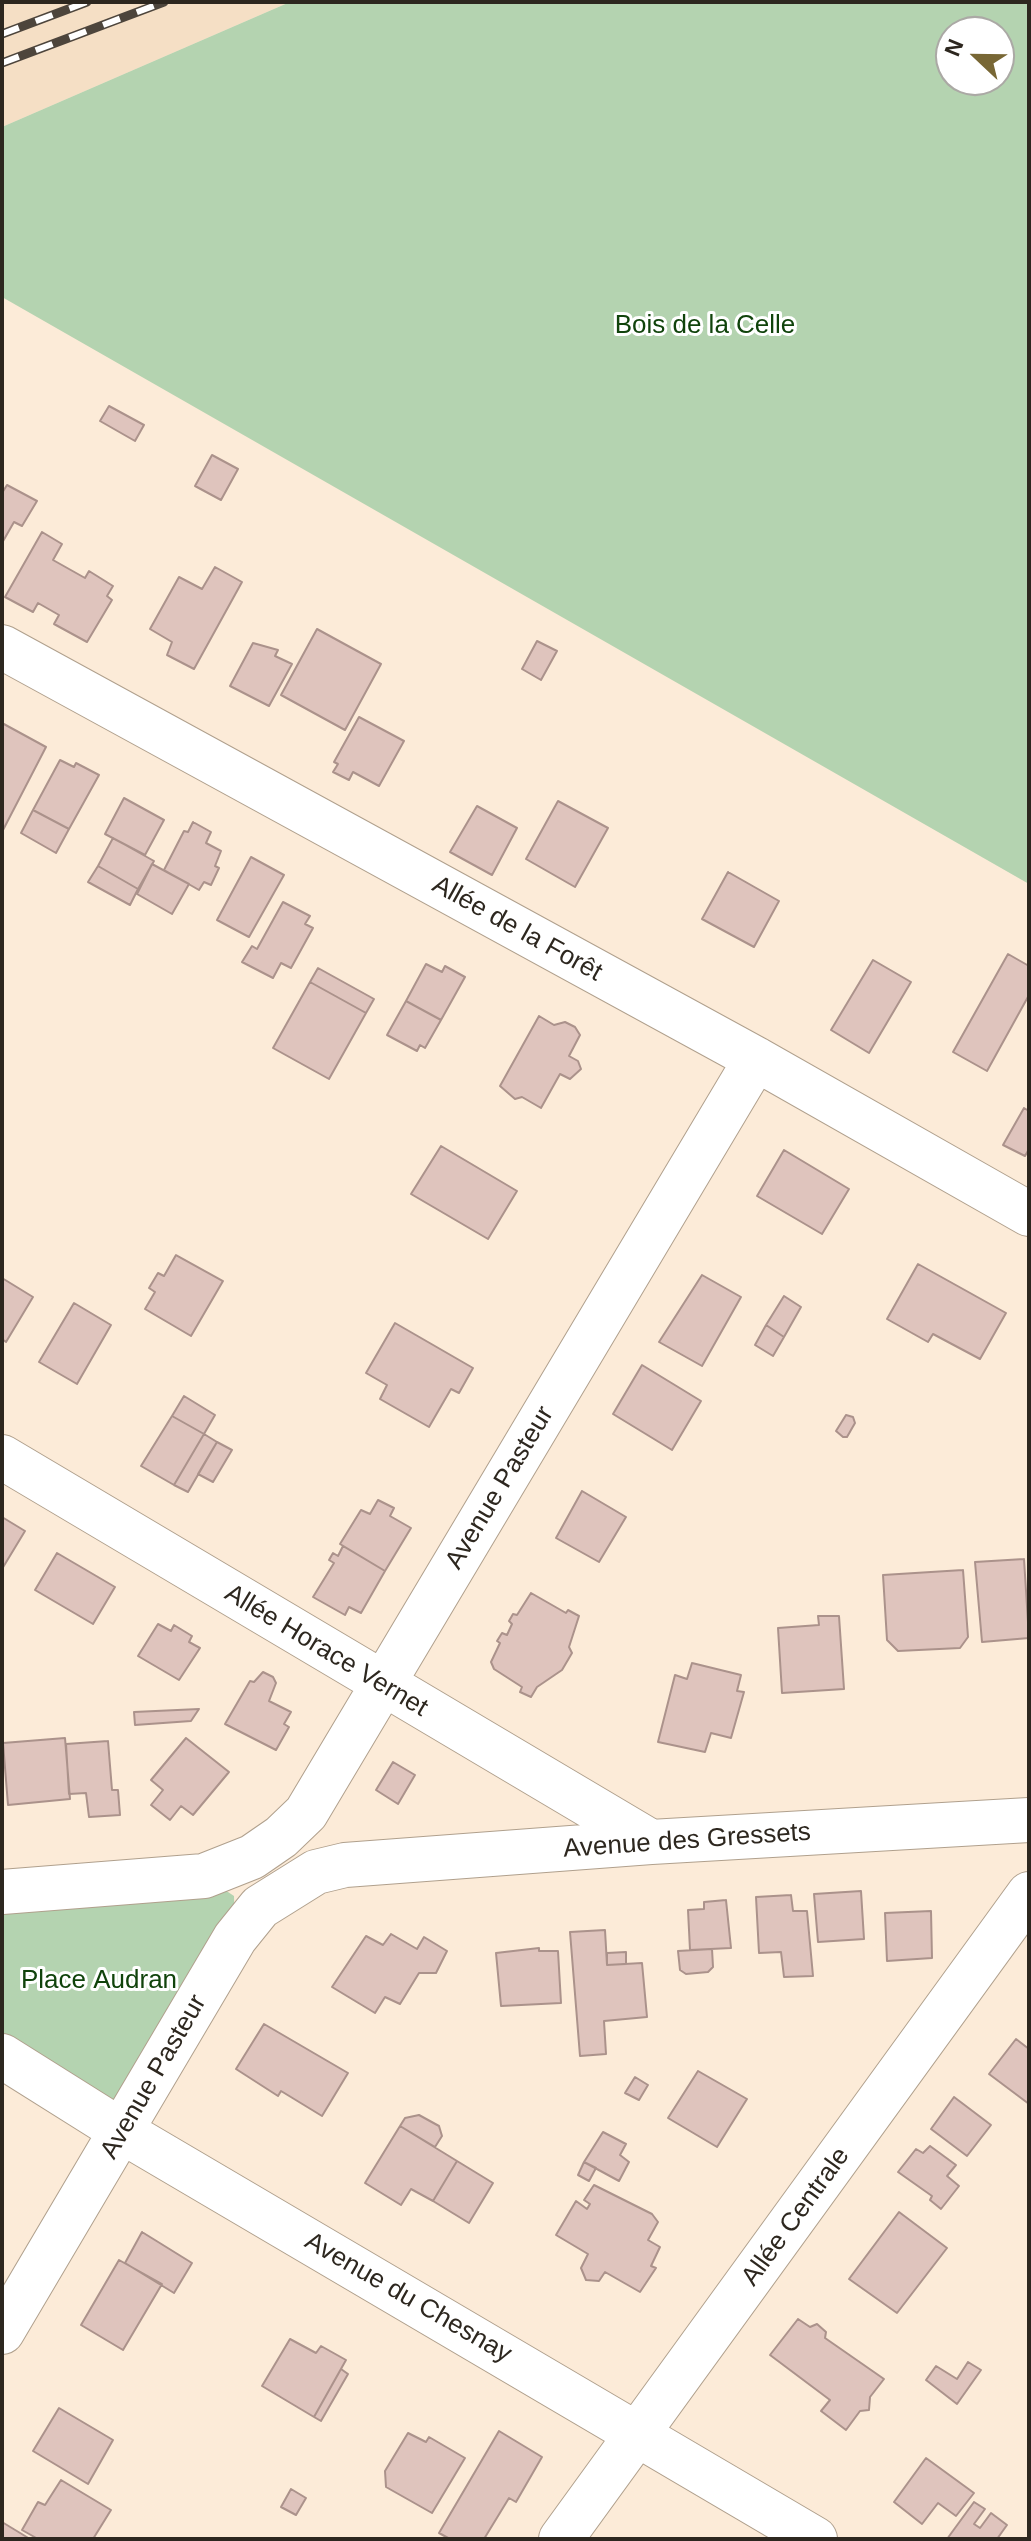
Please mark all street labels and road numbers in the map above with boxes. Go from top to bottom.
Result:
street label: Allée de la Forêt [427,869,607,989]
street label: Avenue Pasteur [439,1401,561,1575]
street label: Allée Horace Vernet [219,1578,433,1724]
street label: Avenue des Gressets [562,1817,812,1865]
street label: Avenue Pasteur [94,1989,214,2165]
street label: Allée Centrale [735,2142,857,2292]
street label: Avenue du Chesnay [299,2226,517,2370]

